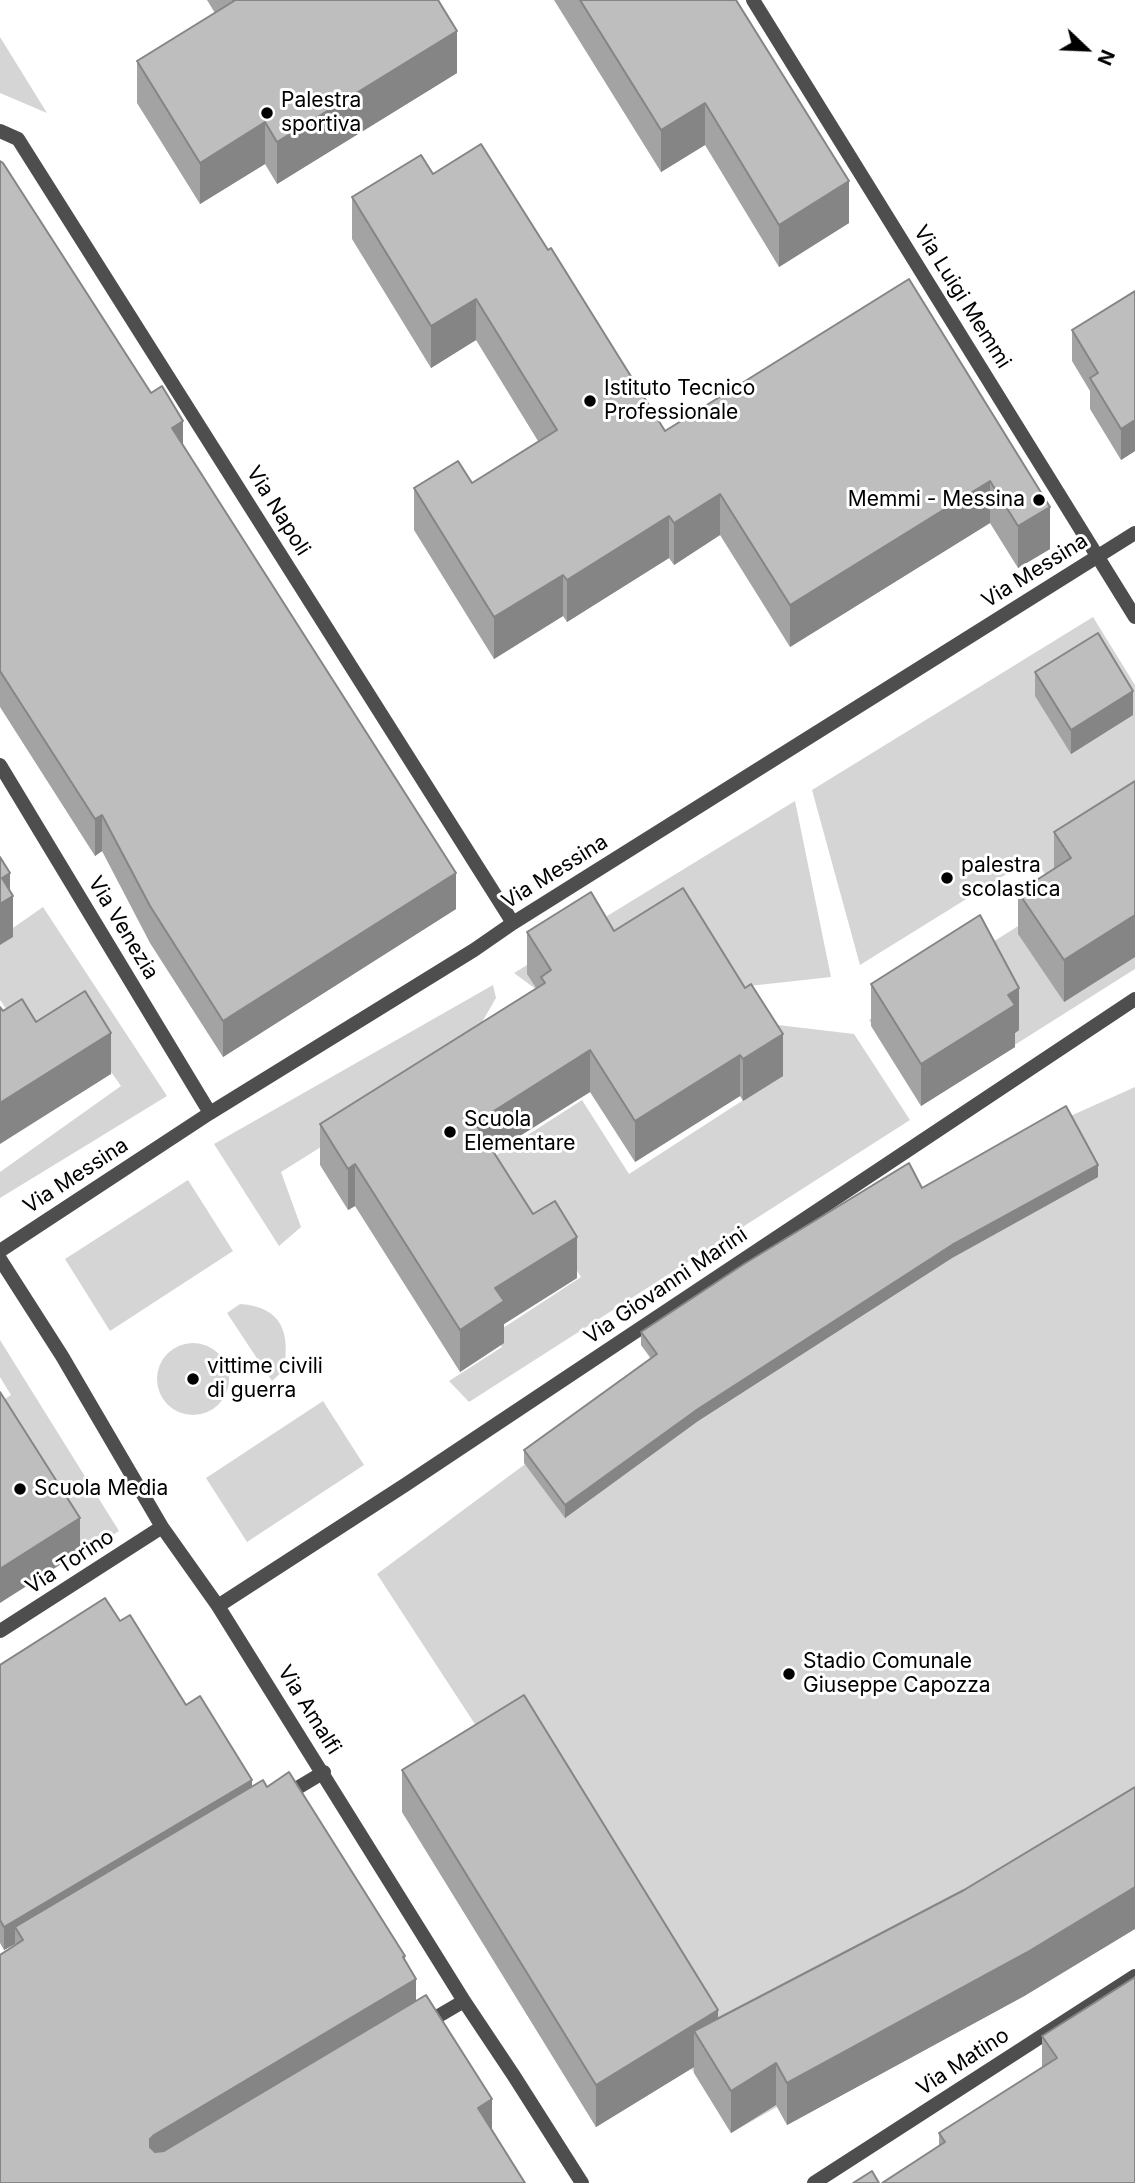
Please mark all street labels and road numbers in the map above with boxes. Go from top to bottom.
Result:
street label: Via Luigi Memmi [908,221,1016,373]
street label: Via Napoli [241,462,315,560]
street label: Via Messina [977,529,1093,613]
street label: Via Messina [497,830,613,914]
street label: Via Venezia [82,872,164,984]
street label: Via Messina [19,1133,133,1219]
street label: Via Giovanni Marini [580,1222,752,1350]
street label: Via Torino [21,1524,119,1600]
street label: Via Amalfi [272,1661,346,1759]
street label: Via Matino [912,2023,1014,2101]

